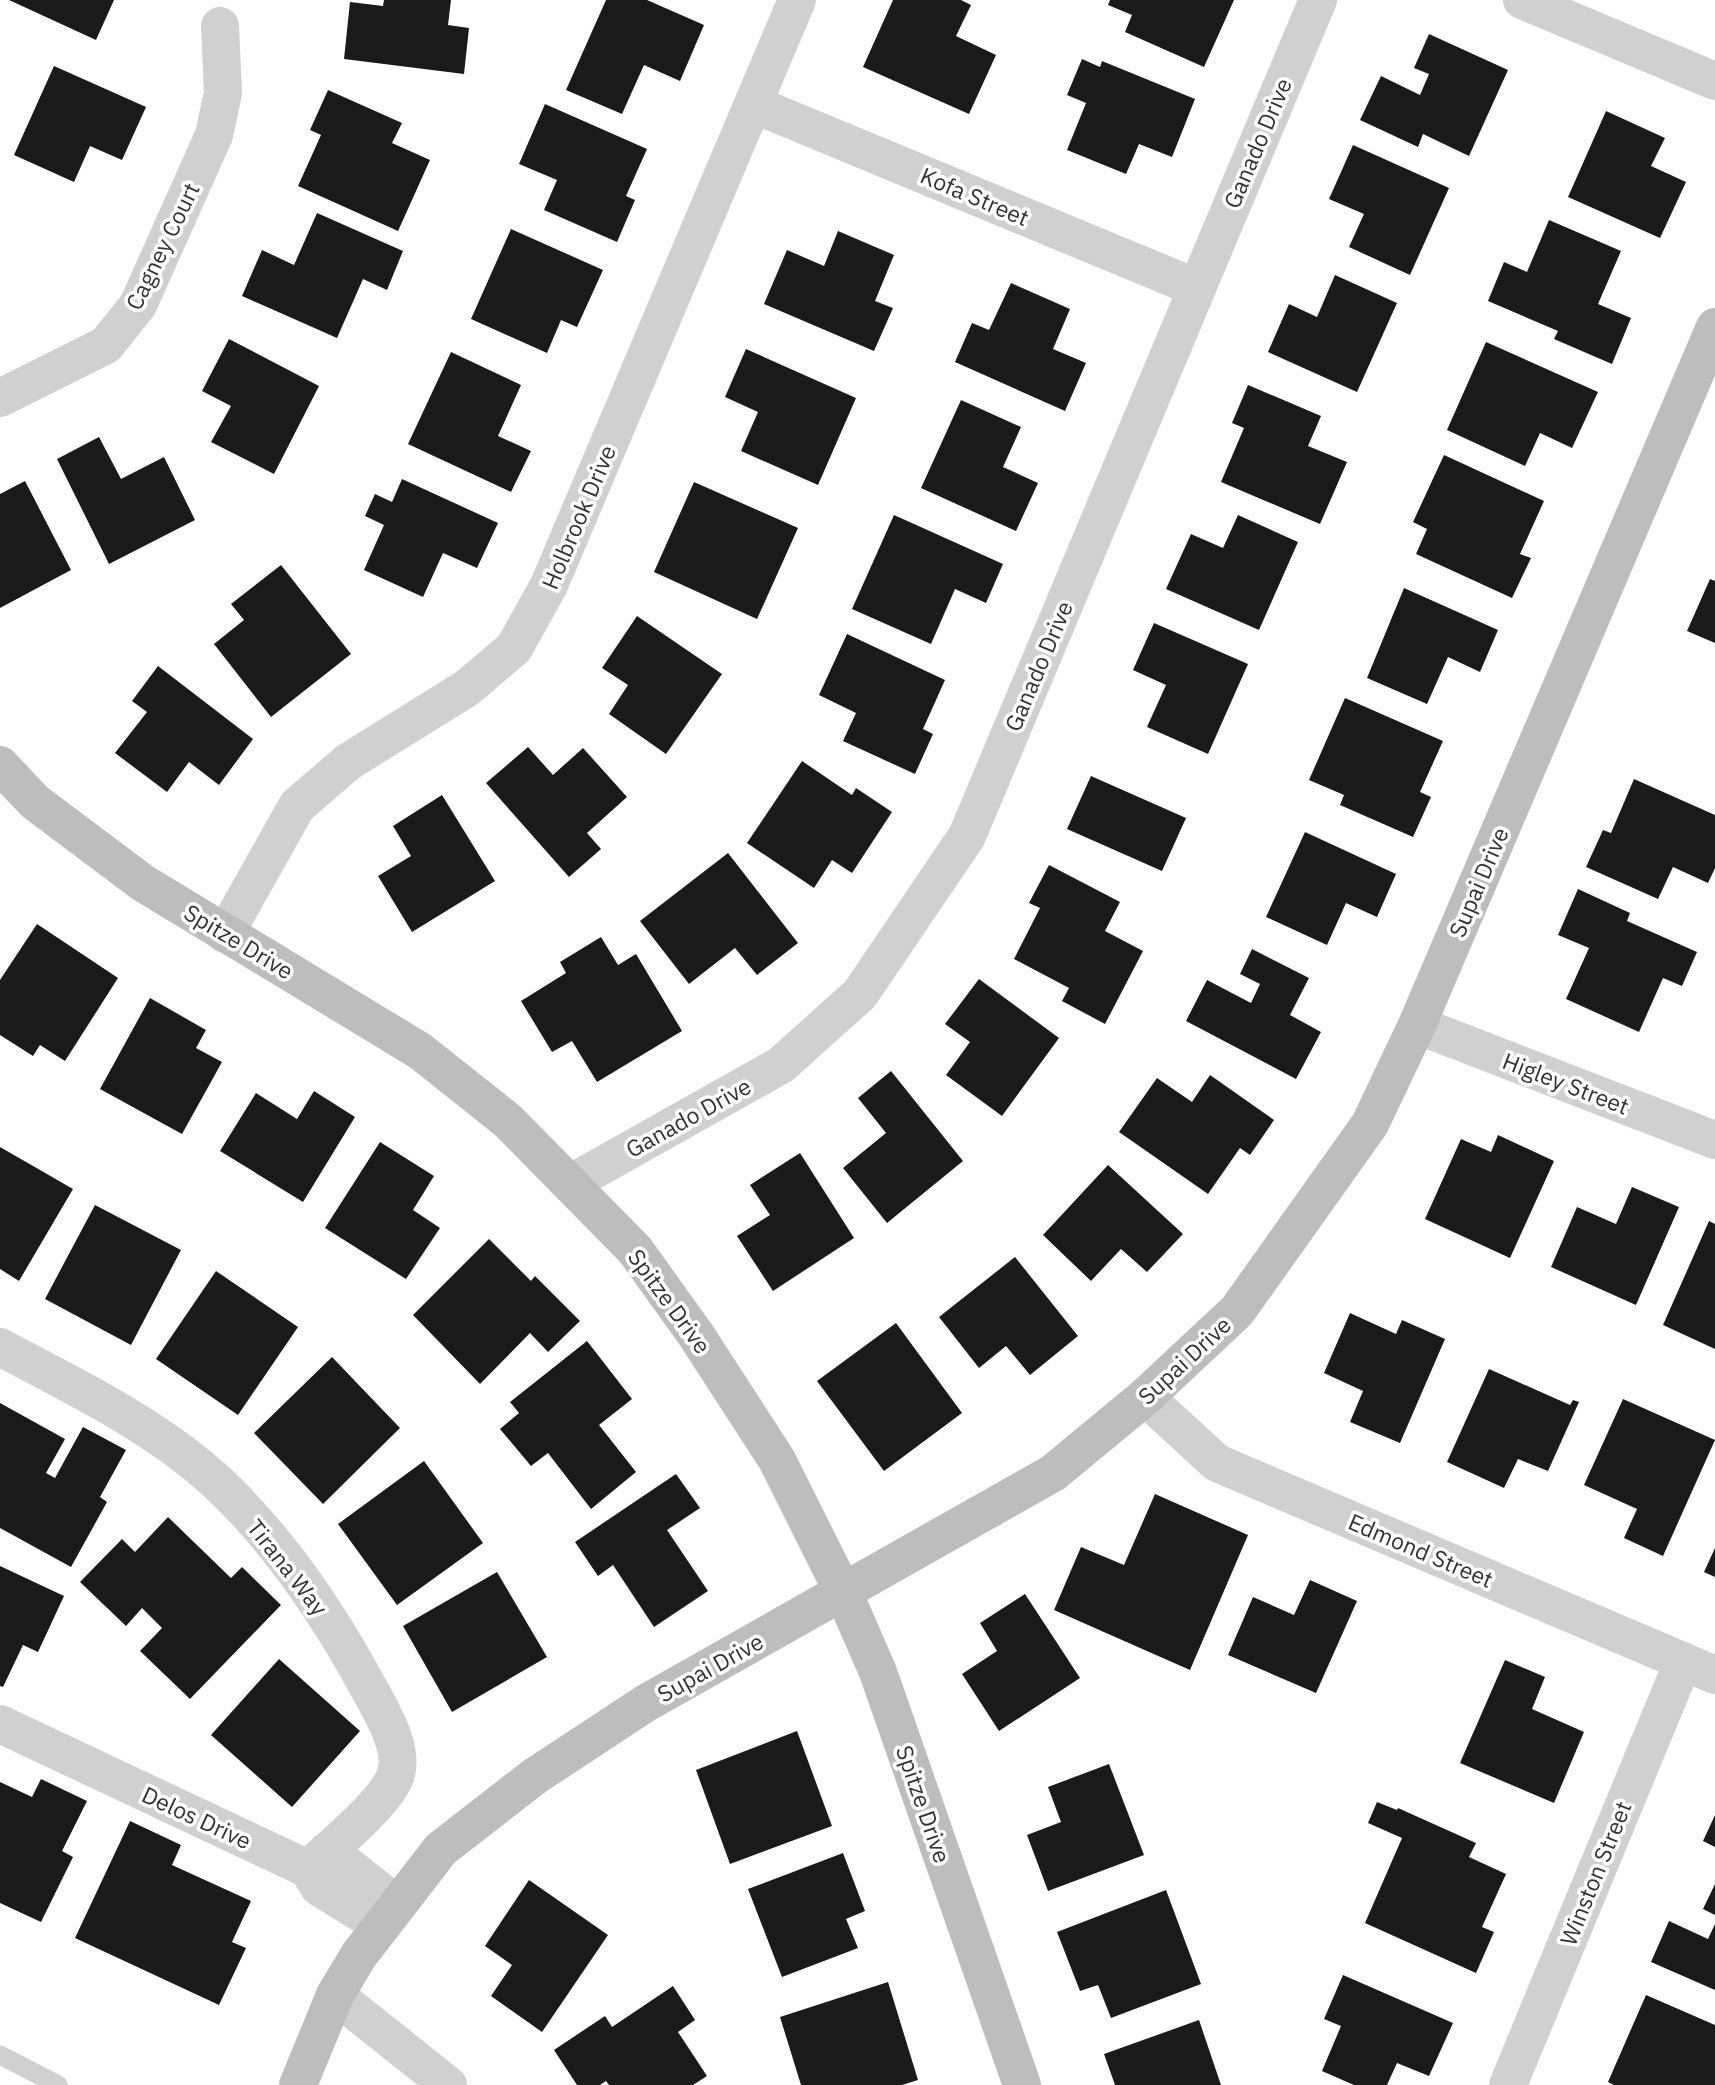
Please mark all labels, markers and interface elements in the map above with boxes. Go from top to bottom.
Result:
street label: Ganado Drive [1216,73,1298,213]
street label: Kofa Street [916,160,1034,232]
street label: Cagney Court [118,177,206,315]
street label: Holbrook Drive [534,440,622,594]
street label: Ganado Drive [997,596,1079,736]
street label: Supai Drive [1441,822,1515,942]
street label: Spitze Drive [179,897,299,985]
street label: Higley Street [1499,1045,1633,1121]
street label: Ganado Drive [620,1070,756,1164]
street label: Spitze Drive [622,1243,718,1359]
street label: Supai Drive [1131,1309,1237,1411]
street label: Edmond Street [1344,1506,1498,1594]
street label: Tirana Way [241,1513,335,1622]
street label: Supai Drive [652,1626,768,1708]
street label: Spitze Drive [890,1741,958,1867]
street label: Delos Drive [138,1779,256,1855]
street label: Winston Street [1552,1797,1638,1949]

